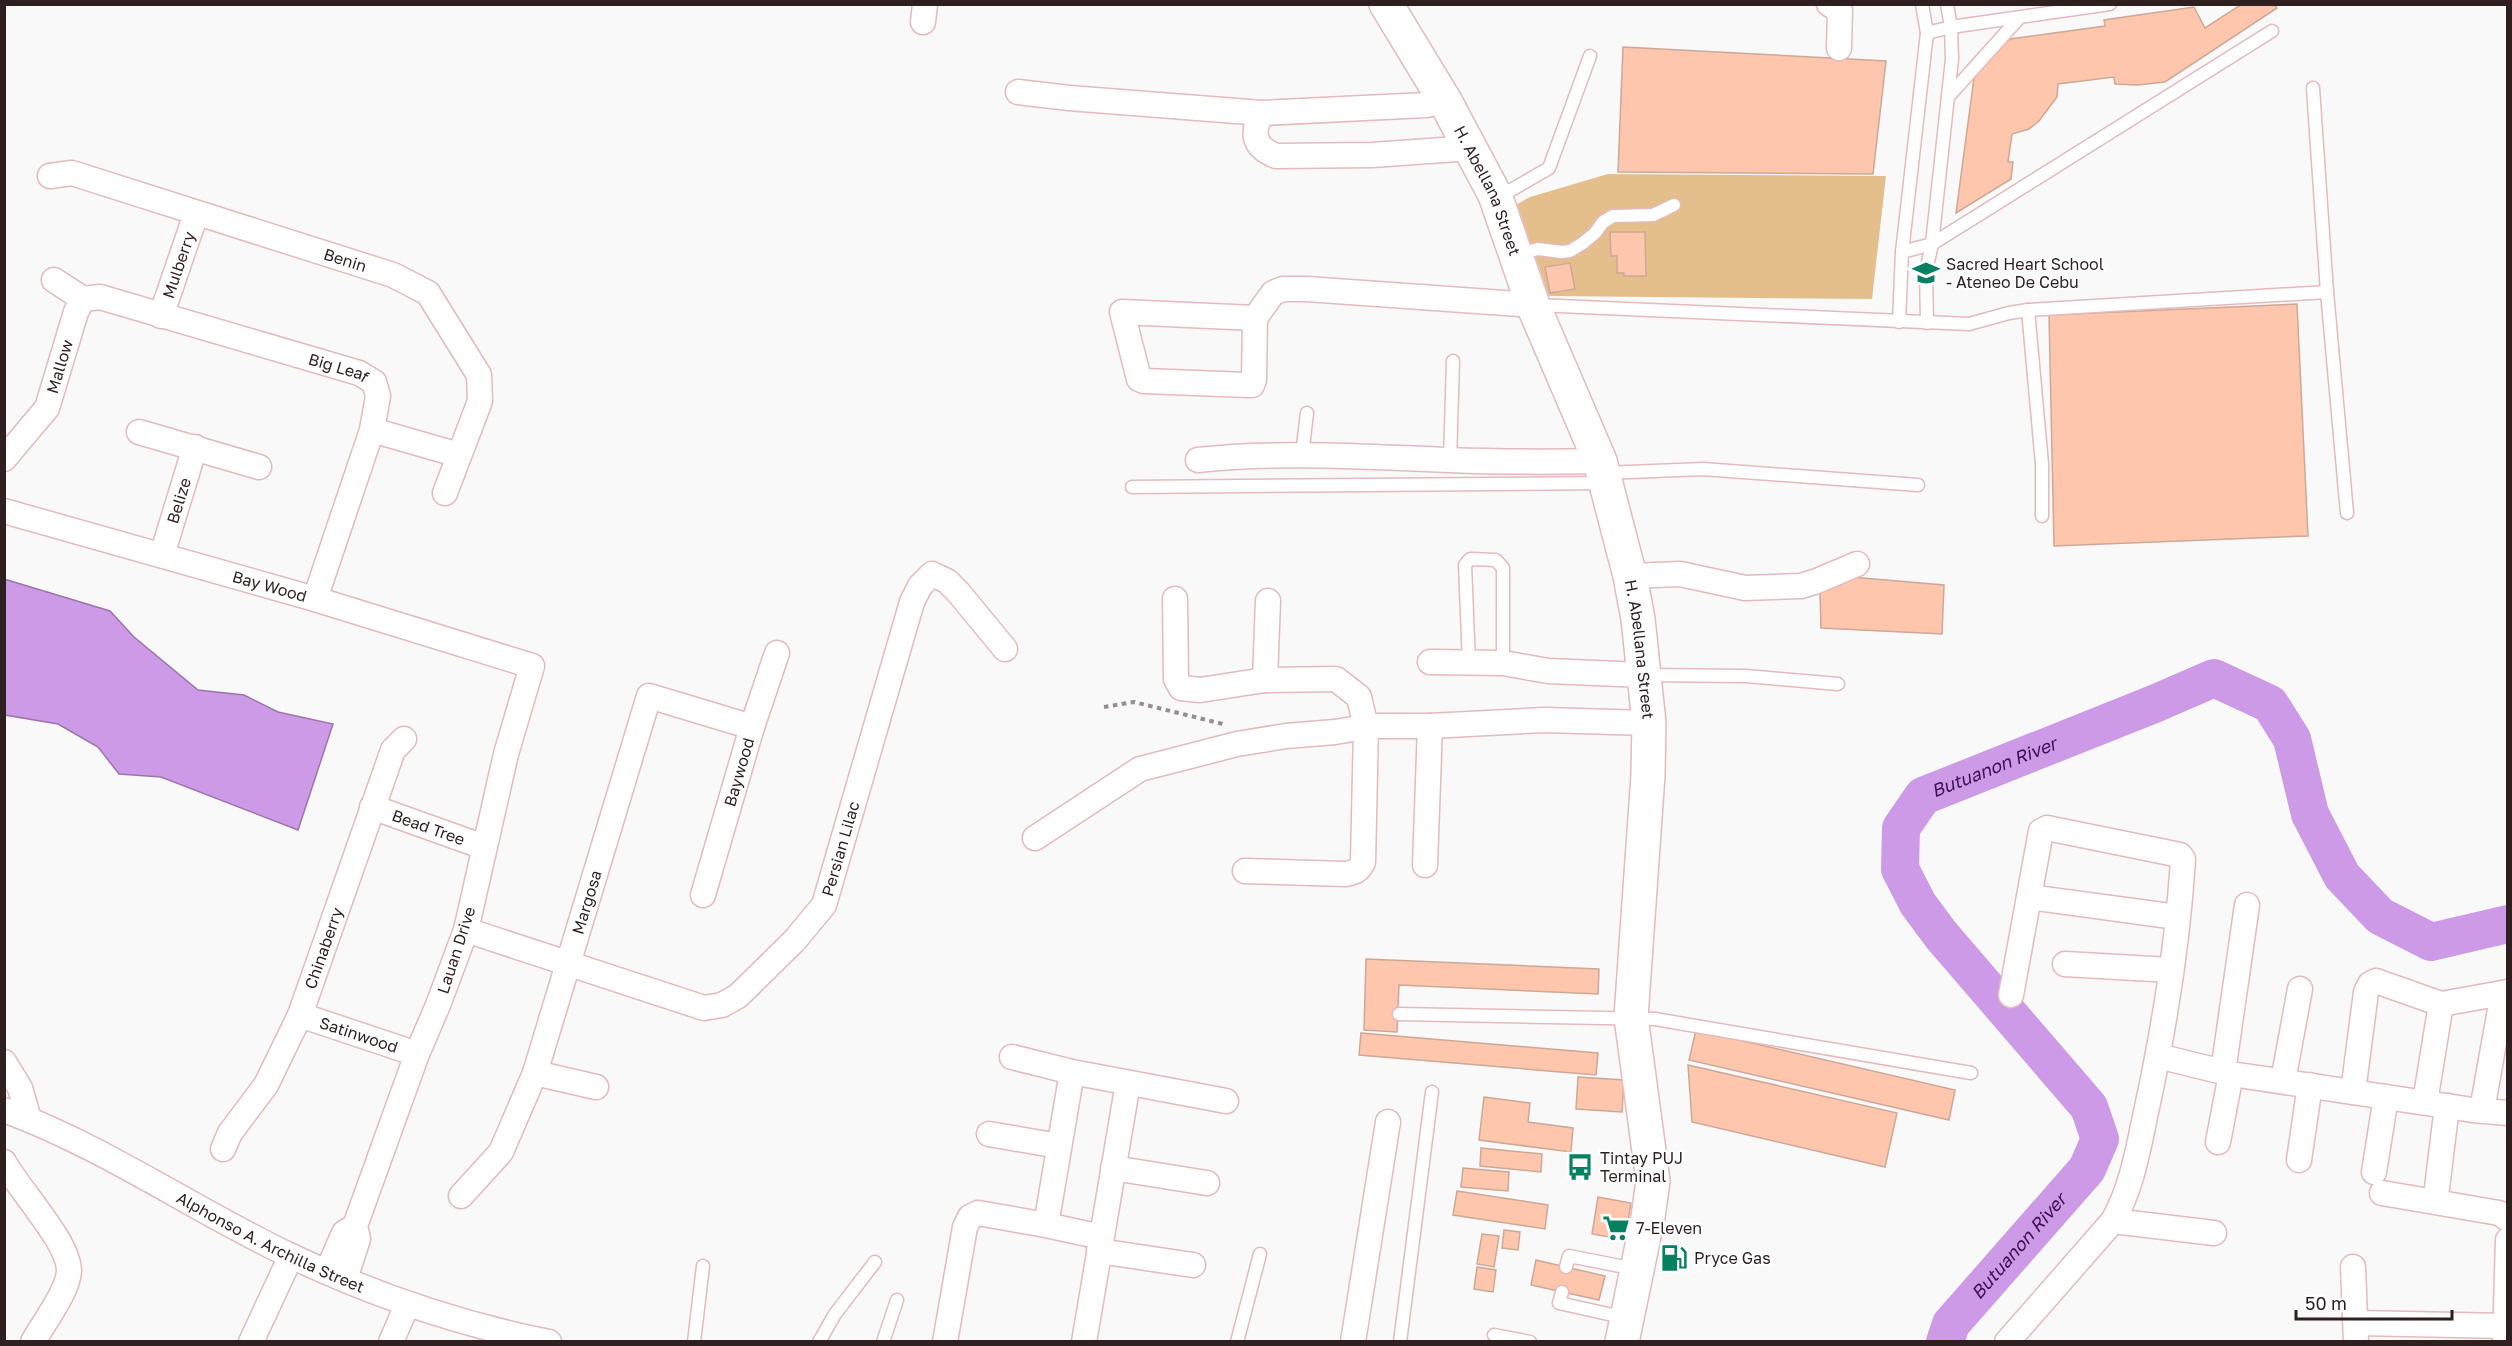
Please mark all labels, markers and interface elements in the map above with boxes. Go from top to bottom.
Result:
street label: H. Abellana Street [1450,122,1525,258]
street label: Mulberry [158,229,199,301]
street label: Benin [321,244,369,276]
place label: Sacred Heart School - Ateneo De Cebu [1946,254,2104,292]
school or university icon: Sacred Heart School - Ateneo De Cebu [1911,258,1941,288]
street label: Mallow [42,337,77,396]
street label: Big Leaf [306,349,373,387]
street label: Belize [162,475,195,526]
street label: Bay Wood [230,566,309,606]
street label: H. Abellana Street [1621,578,1659,720]
water label: Butuanon River [1928,731,2062,802]
street label: Baywood [719,735,758,809]
street label: Persian Lilac [817,799,864,899]
street label: Bead Tree [389,805,468,849]
street label: Margosa [568,868,606,937]
street label: Lauan Drive [433,904,479,996]
street label: Chinaberry [300,905,347,992]
street label: Satinwood [317,1012,401,1057]
place label: Tintay PUJ Terminal [1600,1148,1683,1186]
bus stop icon: Tintay PUJ Terminal [1565,1152,1595,1182]
water label: Butuanon River [1966,1186,2072,1303]
street label: Alphonso A. Archilla Street [173,1187,367,1297]
supermarket icon: 7-Eleven [1601,1213,1631,1243]
place label: 7-Eleven [1636,1218,1702,1238]
fuel station icon: Pryce Gas [1659,1243,1689,1273]
place label: Pryce Gas [1694,1248,1771,1268]
scale bar [2296,1283,2452,1321]
text: 50 m [2305,1292,2347,1314]

